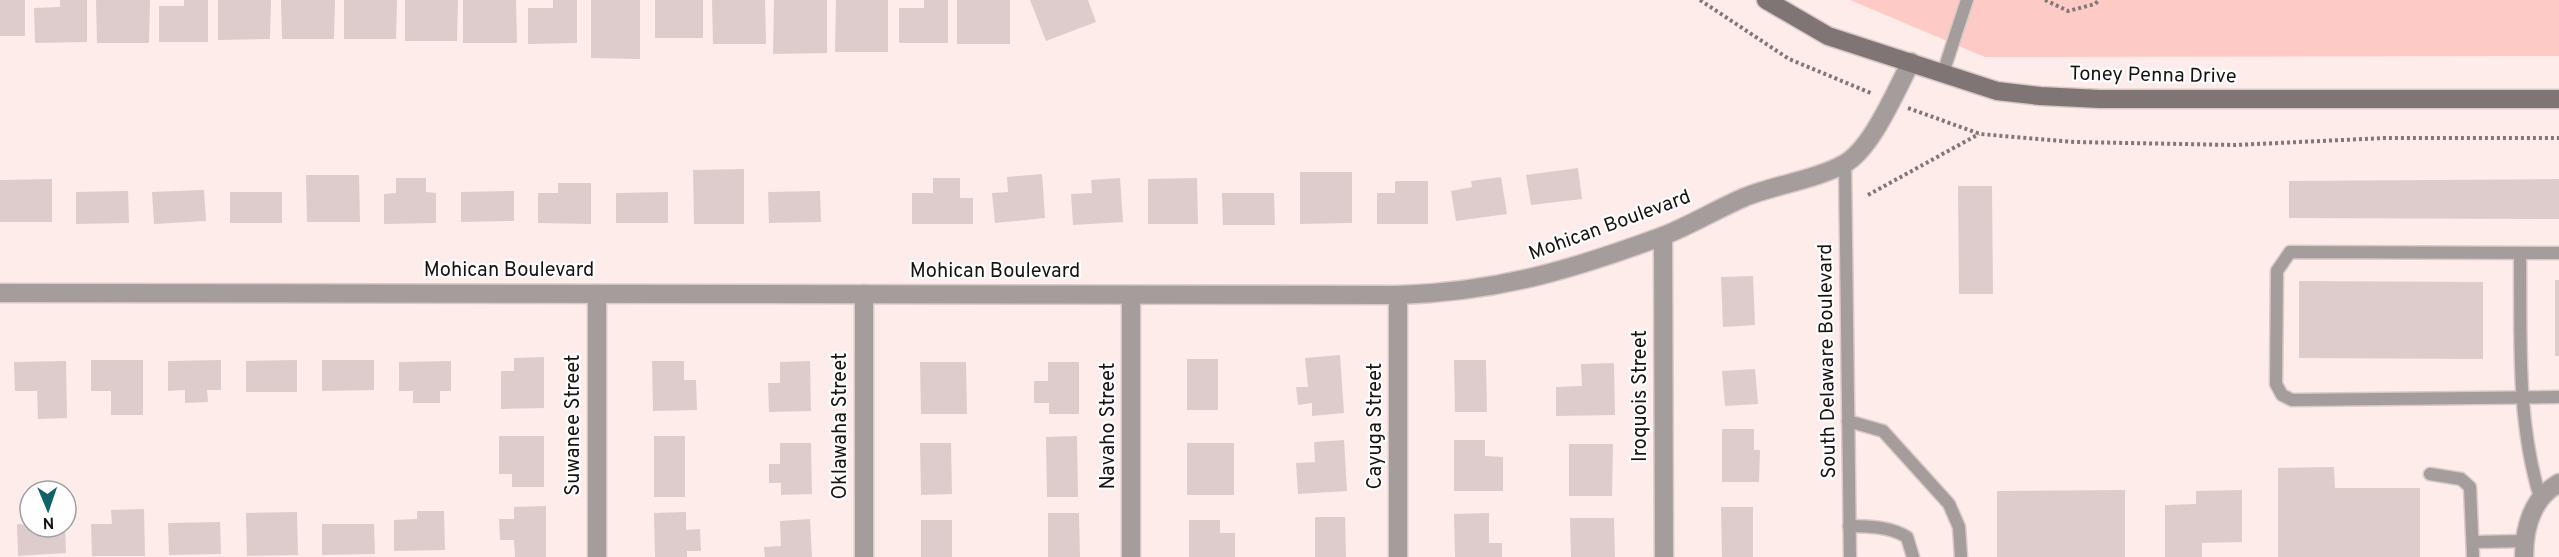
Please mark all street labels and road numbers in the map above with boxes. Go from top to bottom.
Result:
street label: Toney Penna Drive [2069,62,2237,90]
street label: Mohican Boulevard [1525,185,1695,267]
street label: South Delaware Boulevard [1813,243,1843,479]
street label: Mohican Boulevard [424,258,594,284]
street label: Mohican Boulevard [910,259,1080,285]
street label: Iroquois Street [1628,330,1654,462]
street label: Oklawaha Street [828,352,854,500]
street label: Suwanee Street [561,354,587,496]
street label: Navaho Street [1096,363,1122,489]
street label: Cayuga Street [1363,363,1389,489]

